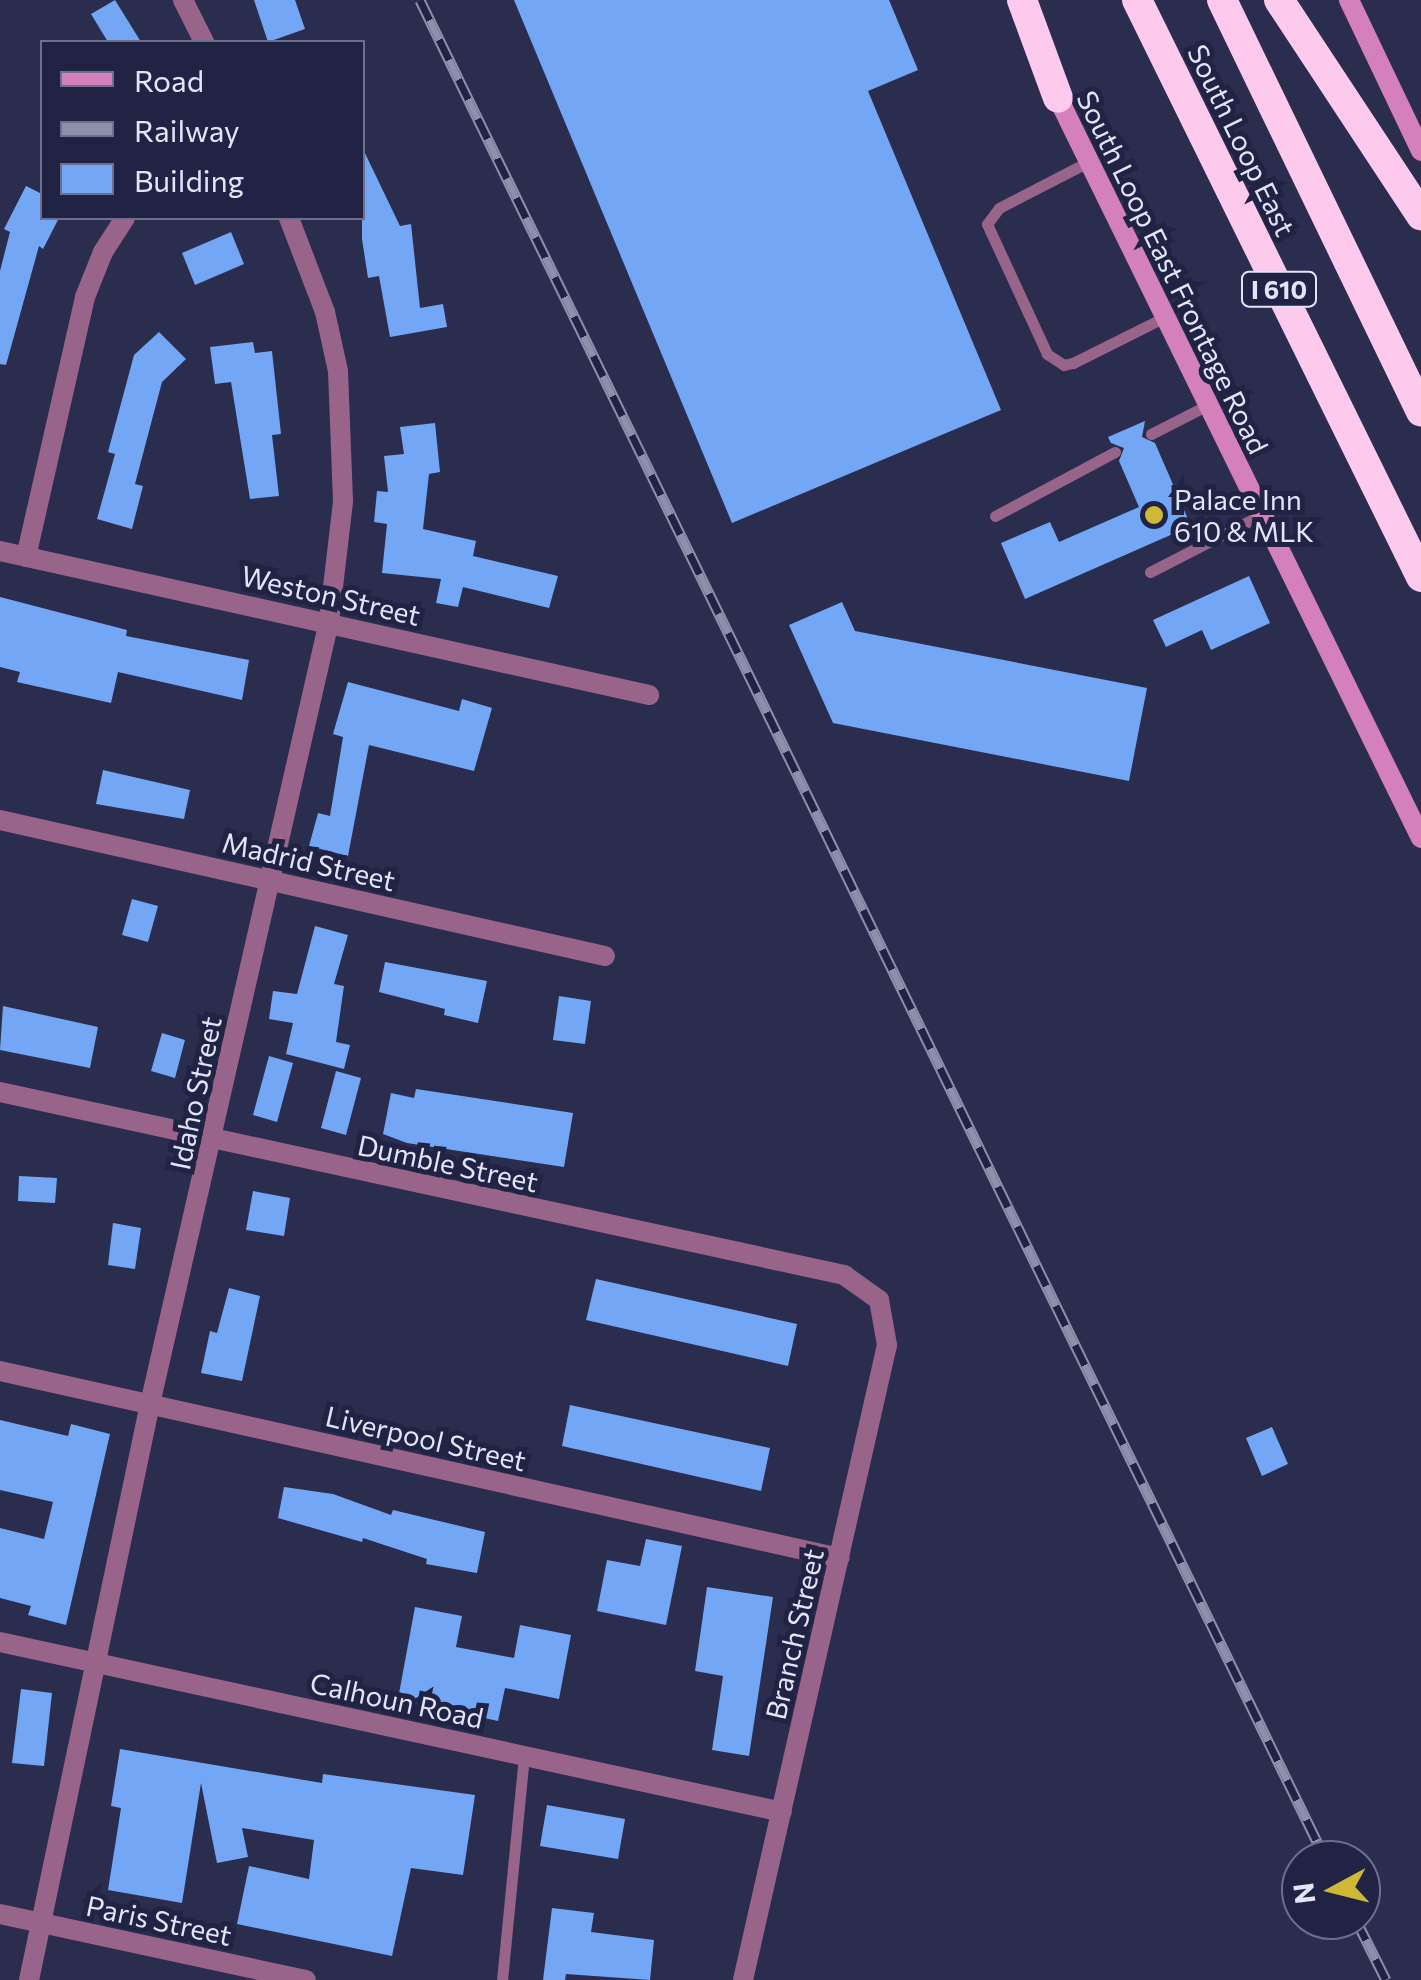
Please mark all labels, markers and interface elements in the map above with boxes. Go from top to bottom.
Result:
street label: South Loop East [1181,39,1303,241]
legend [40,40,365,220]
text: Road [134,61,204,98]
street label: South Loop East Frontage Road [1070,85,1276,459]
text: Railway [134,111,240,148]
text: Building [134,161,244,198]
road number: I 610 [1239,269,1319,309]
place label: Palace Inn 610 & MLK [1174,482,1314,548]
marker: Palace Inn 610 & MLK [1143,504,1165,526]
street label: Weston Street [238,558,424,632]
street label: Madrid Street [219,825,399,897]
street label: Idaho Street [162,1013,228,1173]
street label: Dumble Street [355,1127,541,1199]
street label: Liverpool Street [323,1399,529,1477]
street label: Branch Street [758,1545,830,1723]
street label: Calhoun Road [307,1665,487,1735]
north arrow [1281,1840,1381,1940]
text: N [1285,1881,1321,1906]
street label: Paris Street [83,1888,235,1952]

